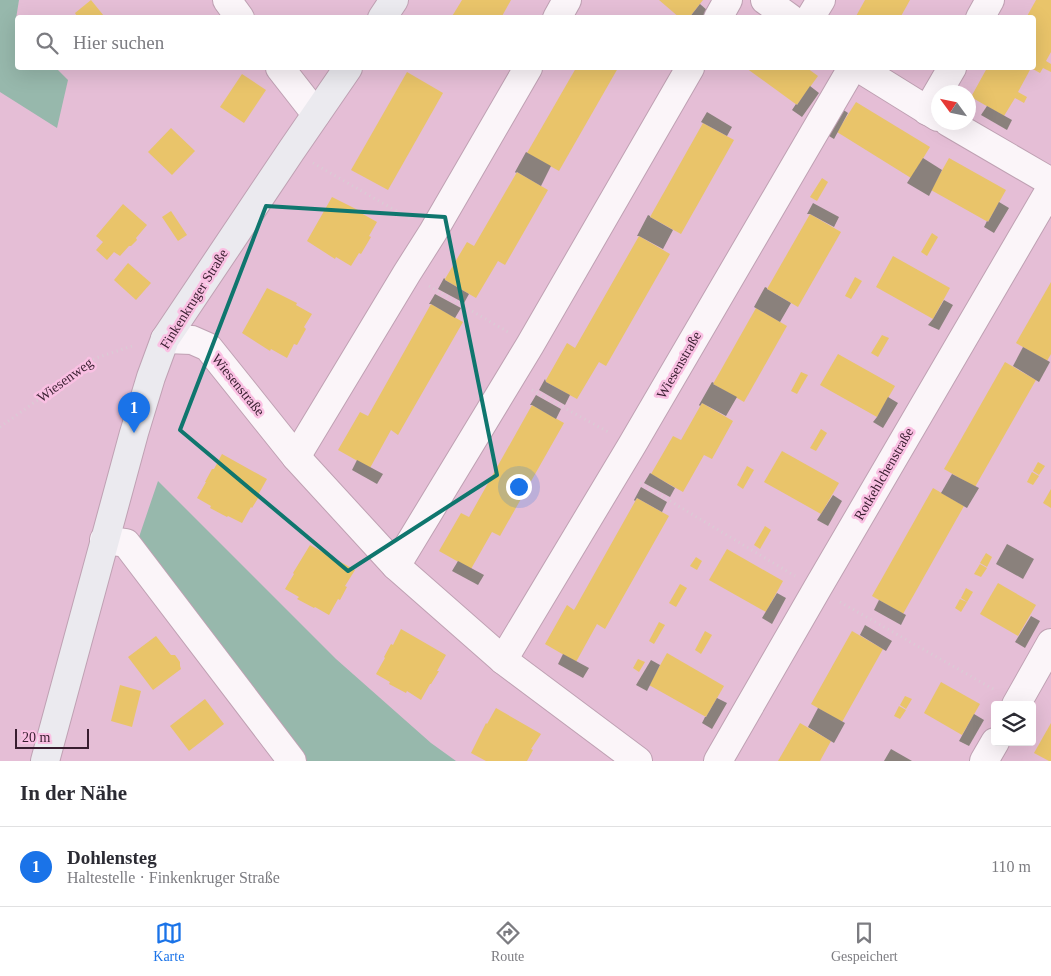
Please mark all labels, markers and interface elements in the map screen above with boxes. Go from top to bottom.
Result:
search box [15,15,1036,70]
icon: search [33,29,61,57]
text: Hier suchen [73,32,164,53]
north arrow [931,85,976,130]
street label: Finkenkruger Straße [157,246,231,352]
street label: Wiesenstraße [654,329,704,401]
street label: Wiesenstraße [209,351,267,419]
street label: Wiesenweg [34,355,96,405]
pin: 1 [118,392,150,433]
street label: Rotkehlchenstraße [851,425,917,523]
your location [506,474,532,500]
map controls [991,701,1036,746]
button: layers [991,701,1036,746]
scale bar [15,726,89,749]
text: 20 m [22,730,50,745]
text: In der Nähe [20,781,127,805]
text: Dohlensteg [67,847,157,868]
text: 1 [32,858,40,875]
text: 110 m [991,858,1031,875]
text: Haltestelle · Finkenkruger Straße [67,869,280,886]
tab: Karte [153,919,184,965]
tab: Route [491,919,524,965]
tab: Gespeichert [831,919,898,965]

